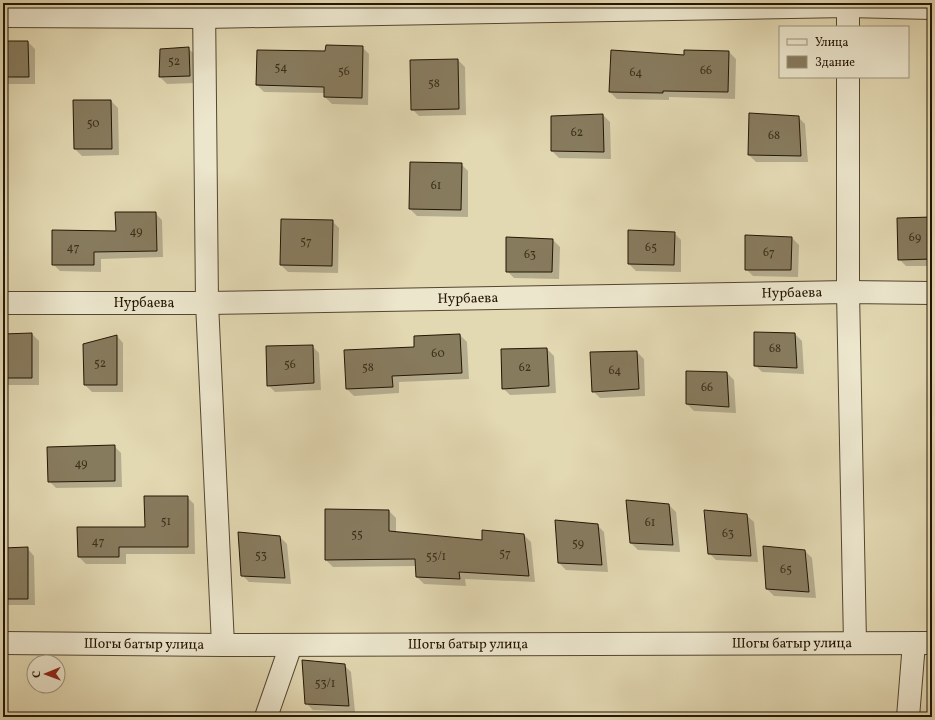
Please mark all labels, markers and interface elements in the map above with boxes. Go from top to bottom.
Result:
legend [779,26,909,78]
text: Улица [815,35,848,51]
house number: 52 [168,54,180,70]
text: Здание [815,55,855,71]
house number: 54 [275,60,287,76]
house number: 66 [700,63,712,79]
house number: 56 [338,64,350,80]
house number: 64 [630,65,642,81]
house number: 58 [428,76,440,92]
house number: 50 [87,116,99,132]
house number: 62 [571,125,583,141]
house number: 68 [768,128,780,144]
house number: 61 [431,178,441,194]
house number: 49 [129,224,143,240]
house number: 69 [909,230,921,246]
house number: 57 [300,234,312,250]
house number: 47 [67,240,80,256]
house number: 65 [645,240,657,256]
house number: 67 [763,245,775,261]
house number: 63 [524,247,536,263]
street label: Нурбаева [761,283,823,303]
street label: Нурбаева [437,289,499,309]
street label: Нурбаева [114,294,174,313]
house number: 68 [769,341,781,357]
house number: 60 [431,346,445,362]
house number: 52 [94,356,106,372]
house number: 56 [284,357,296,373]
house number: 58 [362,360,374,376]
house number: 62 [519,360,531,376]
house number: 64 [609,363,621,379]
house number: 66 [701,380,713,396]
house number: 49 [74,456,88,472]
house number: 51 [161,514,171,530]
house number: 61 [645,515,655,531]
house number: 63 [722,526,734,542]
house number: 55 [351,527,363,543]
house number: 47 [92,534,105,550]
house number: 59 [572,536,584,552]
house number: 57 [499,546,511,562]
house number: 53 [255,548,267,564]
house number: 55/1 [426,549,446,565]
house number: 65 [780,562,792,578]
street label: Шогы батыр улица [84,634,204,654]
street label: Шогы батыр улица [732,634,852,653]
street label: Шогы батыр улица [408,635,528,654]
north arrow [26,654,66,694]
text: С [30,670,45,678]
house number: 53/1 [315,676,335,692]

